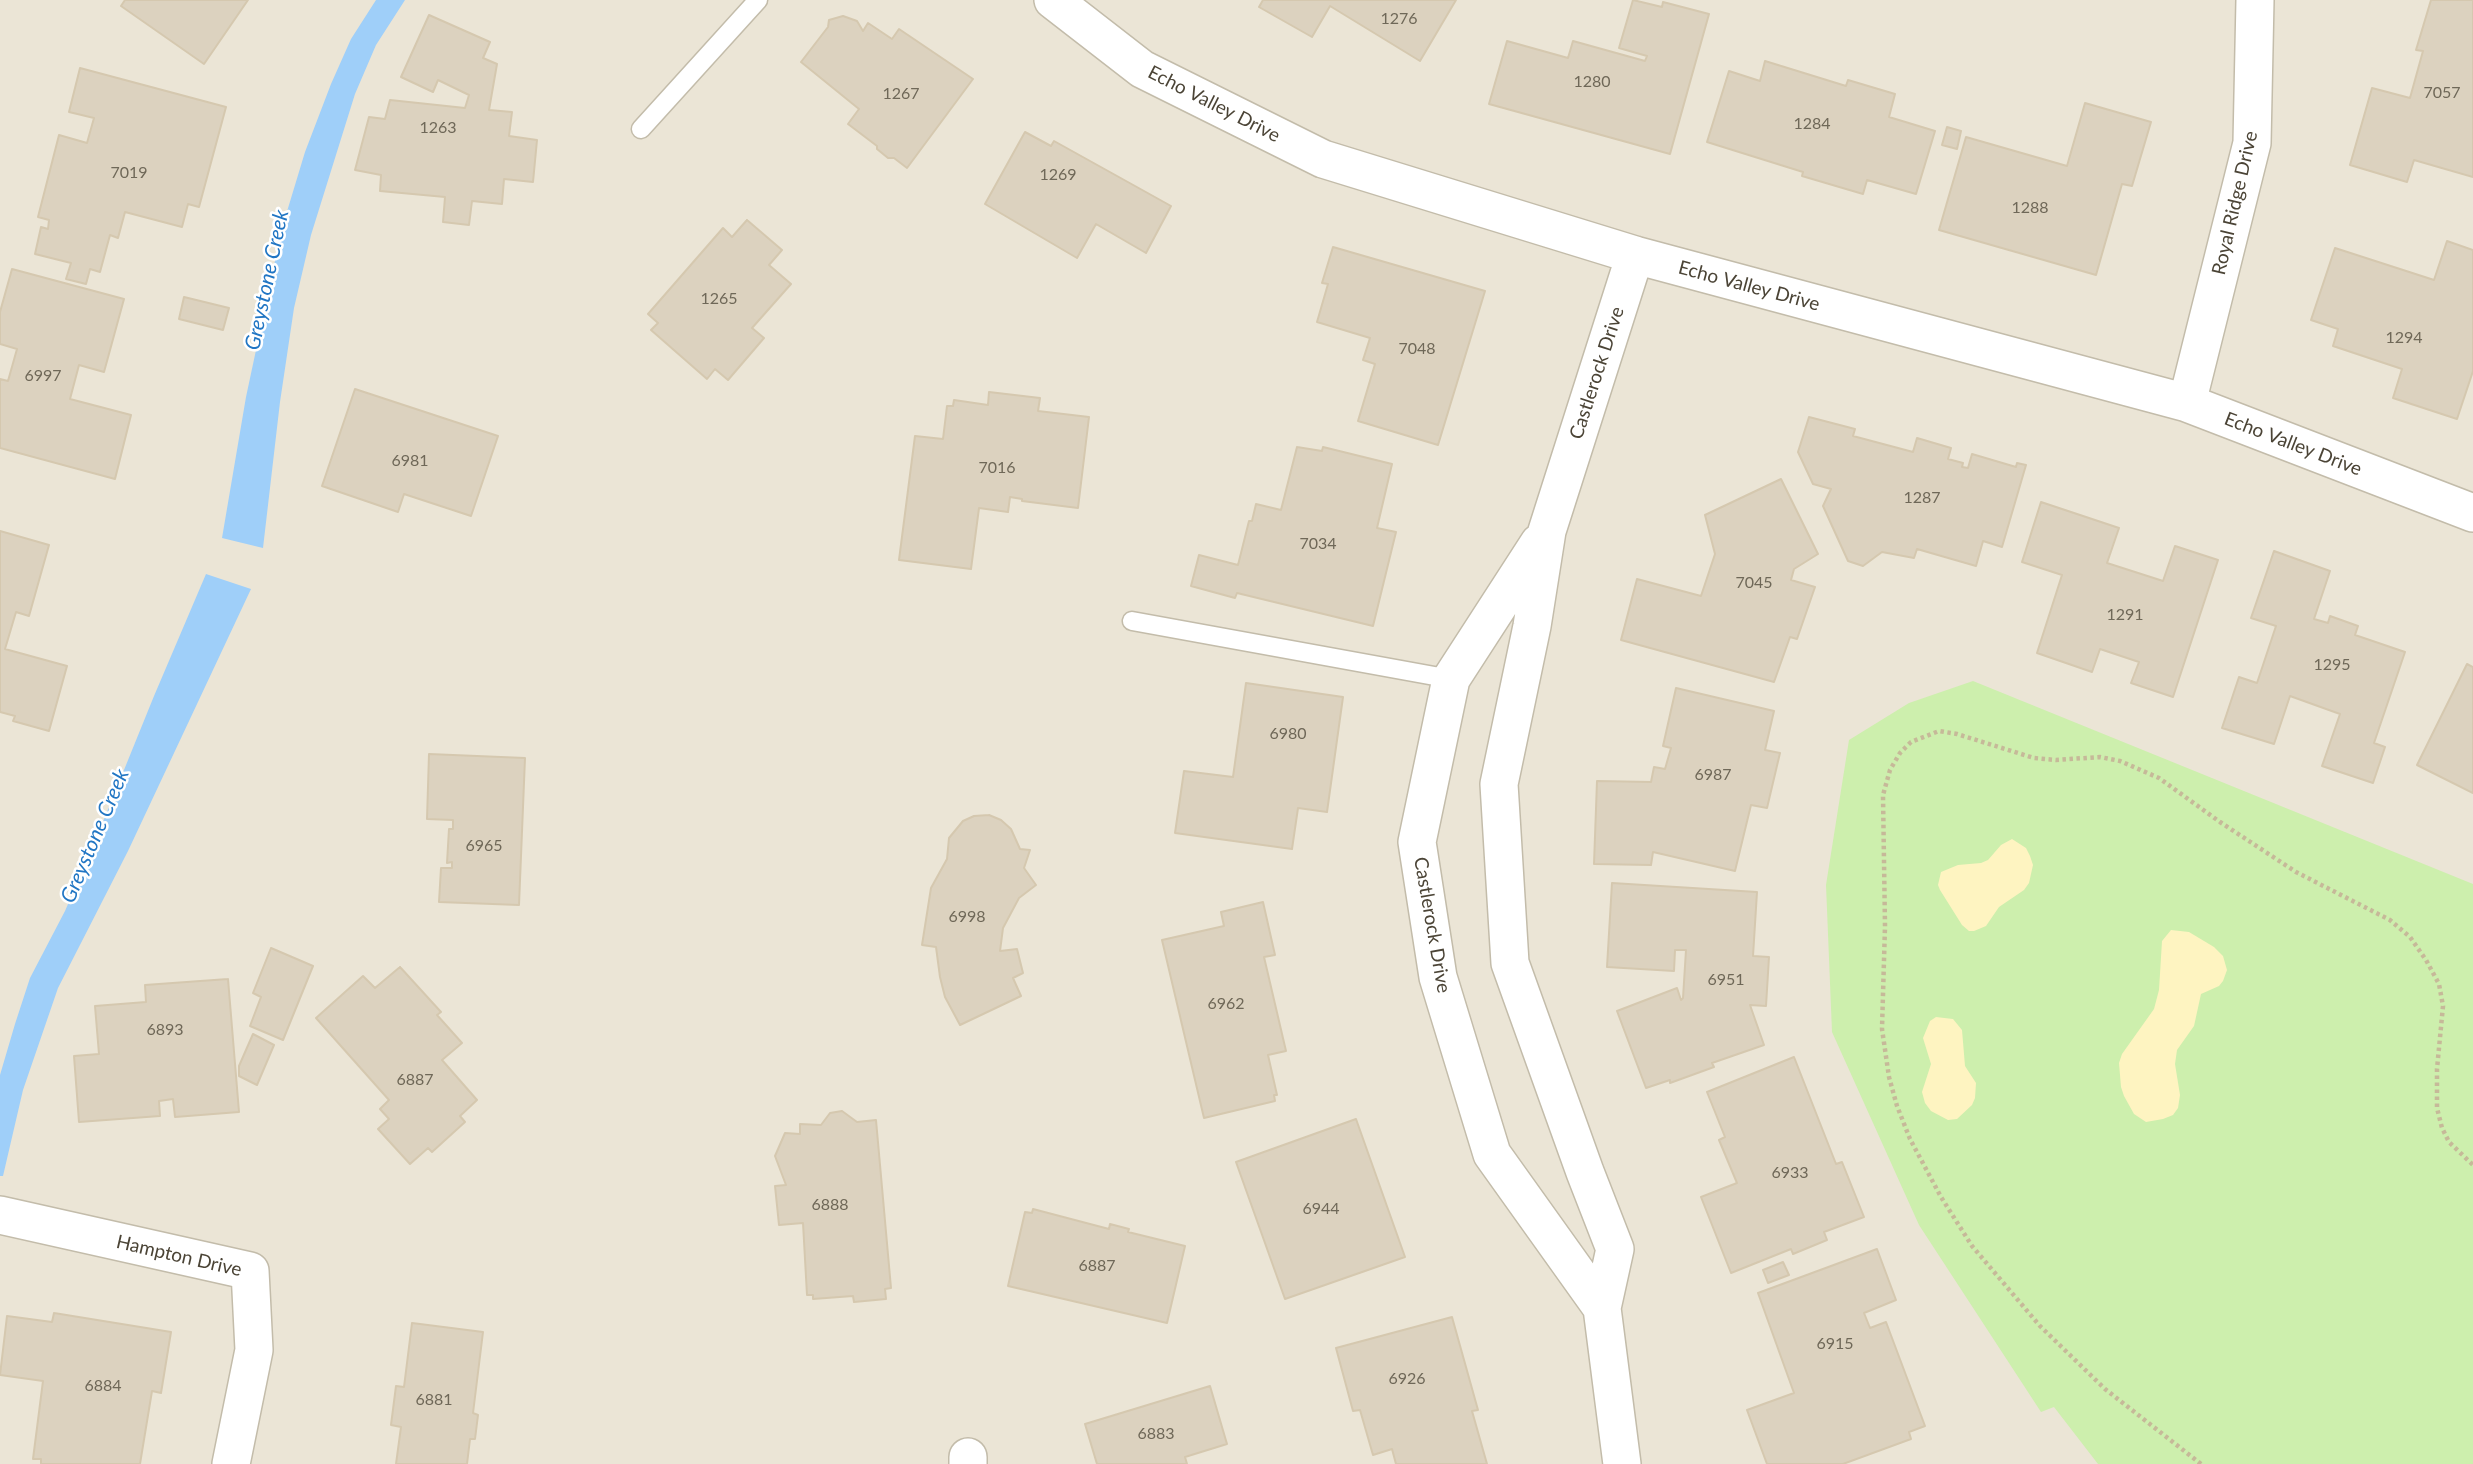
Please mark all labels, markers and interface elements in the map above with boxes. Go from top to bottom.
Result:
house number: 1276 [1380,9,1418,29]
street label: Echo Valley Drive [1144,61,1284,147]
house number: 1280 [1573,72,1611,92]
house number: 7057 [2423,83,2461,103]
house number: 1267 [882,84,920,104]
house number: 1284 [1793,114,1831,134]
house number: 1263 [419,118,457,138]
street label: Royal Ridge Drive [2207,129,2263,277]
house number: 7019 [110,163,148,183]
house number: 1269 [1039,165,1077,185]
house number: 1288 [2011,198,2049,218]
water label: Greystone Creek [240,207,294,353]
street label: Echo Valley Drive [1676,256,1822,316]
house number: 1265 [700,289,738,309]
street label: Castlerock Drive [1565,304,1629,442]
house number: 1294 [2385,328,2423,348]
house number: 7048 [1398,339,1436,359]
house number: 6997 [24,366,62,386]
street label: Echo Valley Drive [2221,407,2365,481]
house number: 6981 [391,451,429,471]
house number: 7016 [978,458,1016,478]
house number: 1287 [1903,488,1941,508]
house number: 7034 [1299,534,1337,554]
house number: 7045 [1735,573,1773,593]
house number: 1291 [2106,605,2144,625]
house number: 1295 [2313,655,2351,675]
house number: 6980 [1269,724,1307,744]
water label: Greystone Creek [55,765,135,907]
house number: 6987 [1694,765,1732,785]
house number: 6965 [465,836,503,856]
street label: Castlerock Drive [1409,855,1455,995]
house number: 6998 [948,907,986,927]
house number: 6951 [1707,970,1745,990]
house number: 6962 [1207,994,1245,1014]
house number: 6893 [146,1020,184,1040]
house number: 6887 [396,1070,434,1090]
house number: 6933 [1771,1163,1809,1183]
house number: 6888 [811,1195,849,1215]
house number: 6944 [1302,1199,1340,1219]
street label: Hampton Drive [114,1230,244,1282]
house number: 6887 [1078,1256,1116,1276]
house number: 6915 [1816,1334,1854,1354]
house number: 6926 [1388,1369,1426,1389]
house number: 6884 [84,1376,122,1396]
house number: 6881 [415,1390,453,1410]
house number: 6883 [1137,1424,1175,1444]

